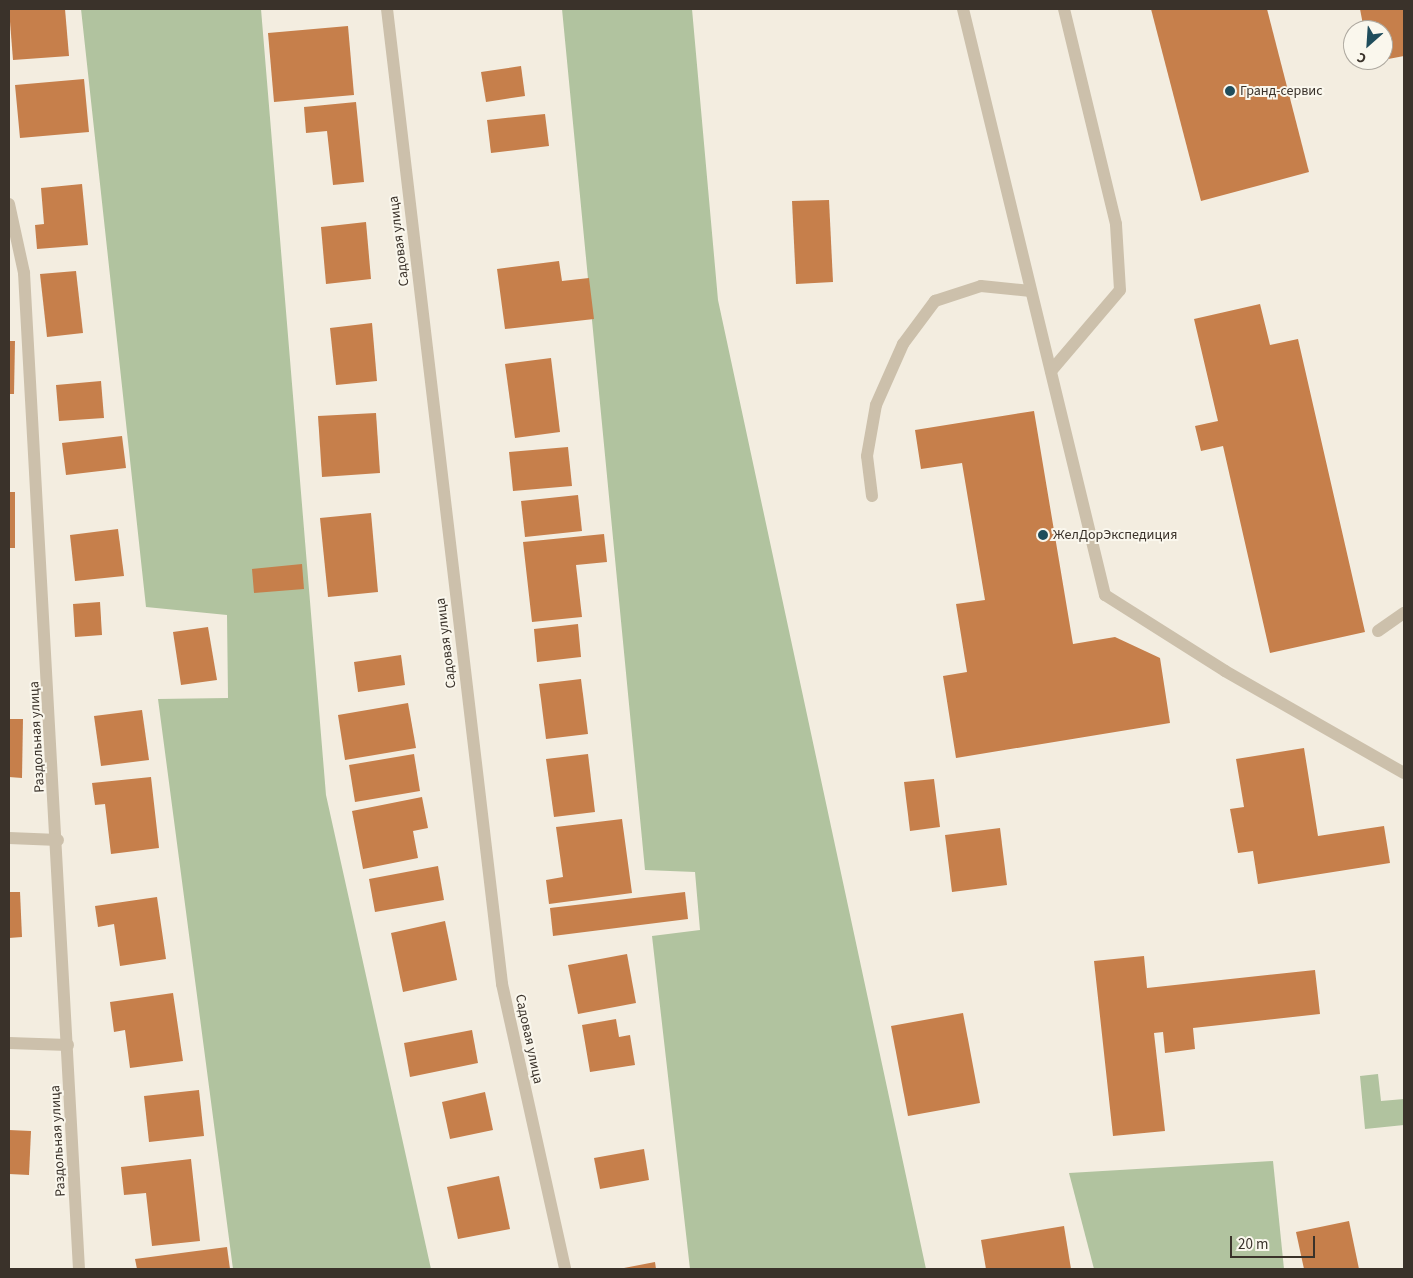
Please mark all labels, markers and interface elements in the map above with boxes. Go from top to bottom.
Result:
north arrow [1343,20,1393,70]
text: С [1354,47,1370,68]
place label: Гранд-сервис [1240,83,1323,99]
marker: Гранд-сервис [1224,85,1236,97]
street label: Садовая улица [385,195,413,287]
place label: ЖелДорЭкспедиция [1053,527,1177,543]
marker: ЖелДорЭкспедиция [1037,529,1049,541]
street label: Садовая улица [432,597,460,689]
street label: Раздольная улица [26,681,48,793]
street label: Садовая улица [511,993,547,1085]
street label: Раздольная улица [47,1085,69,1197]
scale bar [1233,1226,1318,1258]
text: 20 m [1238,1234,1268,1255]

